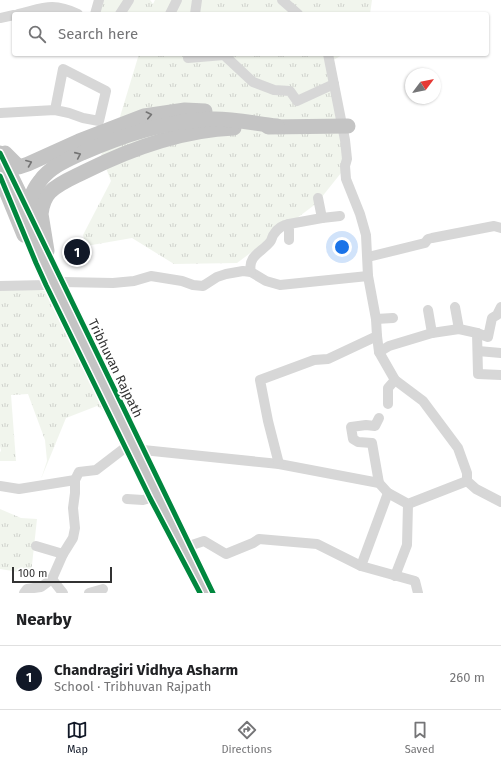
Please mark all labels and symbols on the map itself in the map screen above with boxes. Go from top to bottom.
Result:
north arrow [405,68,441,104]
one-way arrow [146,112,153,120]
one-way arrow [73,152,81,160]
one-way arrow [25,160,32,168]
pin: 1 [64,237,90,267]
your location [332,237,352,257]
street label: Tribhuvan Rajpath [85,317,146,420]
scale bar [12,565,112,584]

